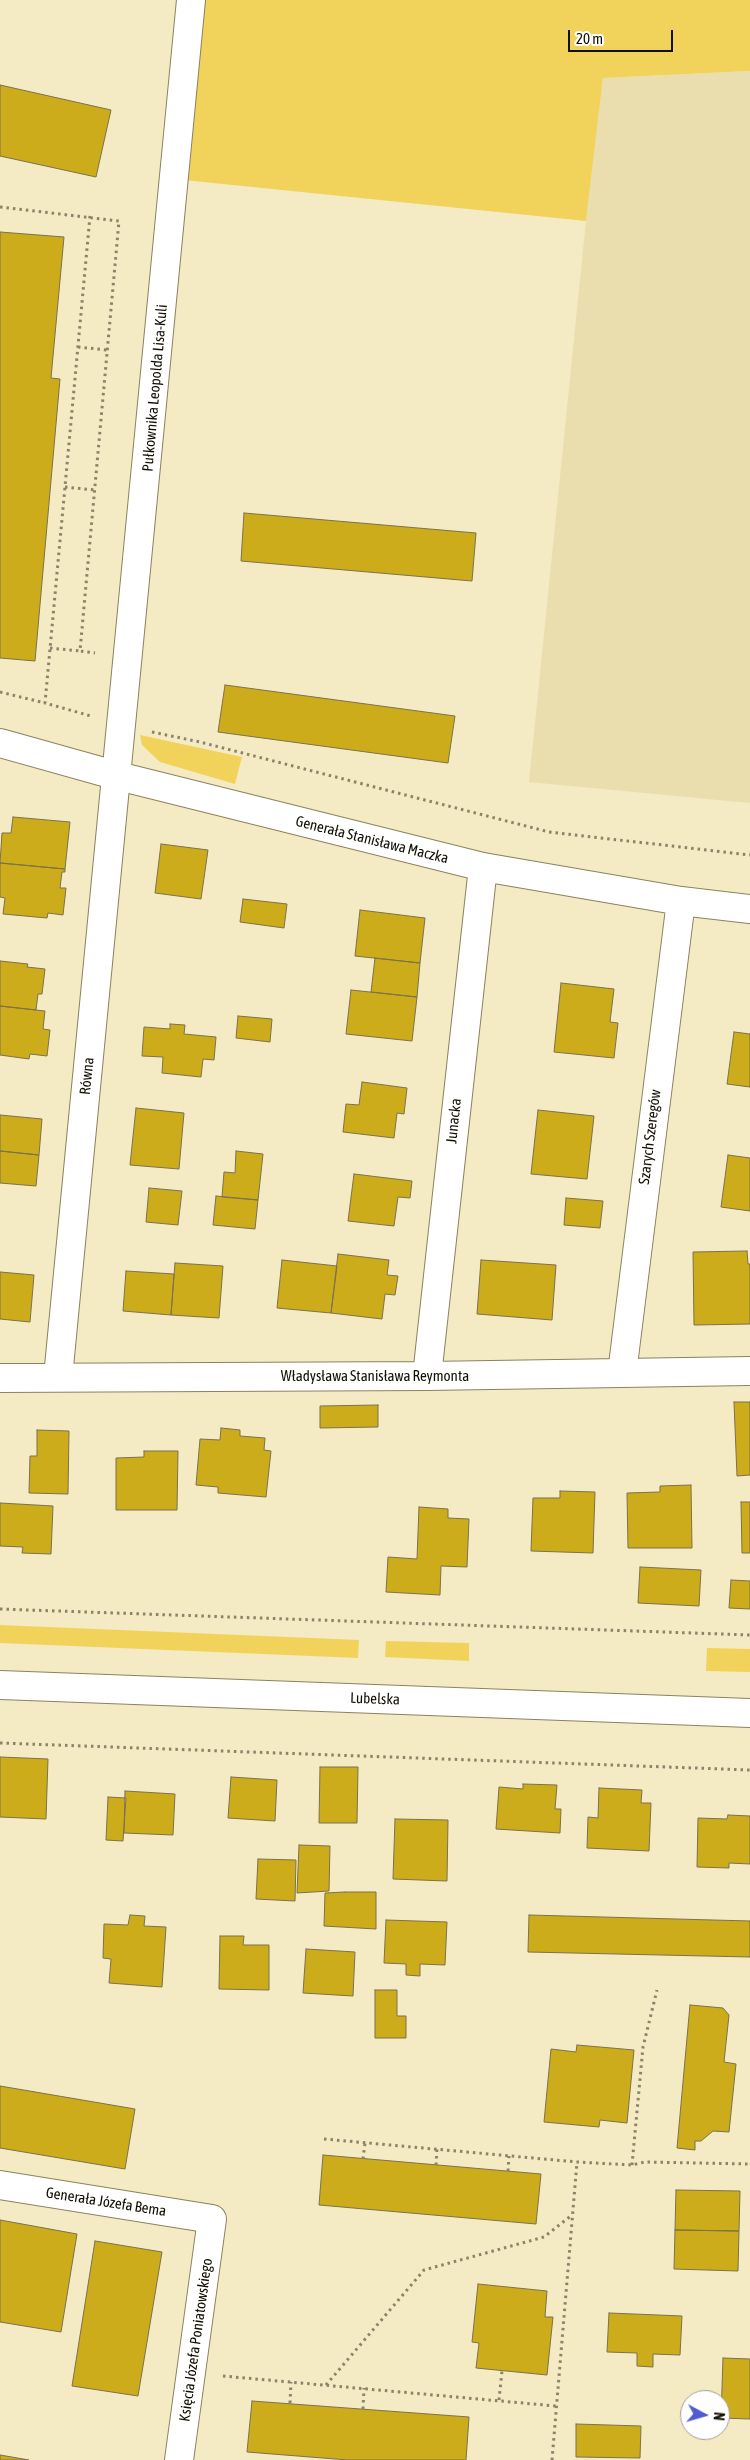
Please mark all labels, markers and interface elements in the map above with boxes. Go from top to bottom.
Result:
scale bar [570,20,675,52]
text: 20 m [576,30,603,47]
street label: Pułkownika Leopolda Lisa-Kuli [139,304,171,472]
street label: Generała Stanisława Maczka [294,812,450,868]
street label: Równa [76,1056,98,1096]
street label: Szarych Szeregów [635,1088,665,1186]
street label: Junacka [443,1097,465,1145]
street label: Władysława Stanisława Reymonta [281,1367,469,1385]
street label: Lubelska [350,1689,400,1709]
street label: Generała Józefa Bema [45,2184,167,2220]
street label: Księcia Józefa Poniatowskiego [176,2257,216,2423]
north arrow [680,2390,730,2440]
text: N [711,2412,727,2421]

